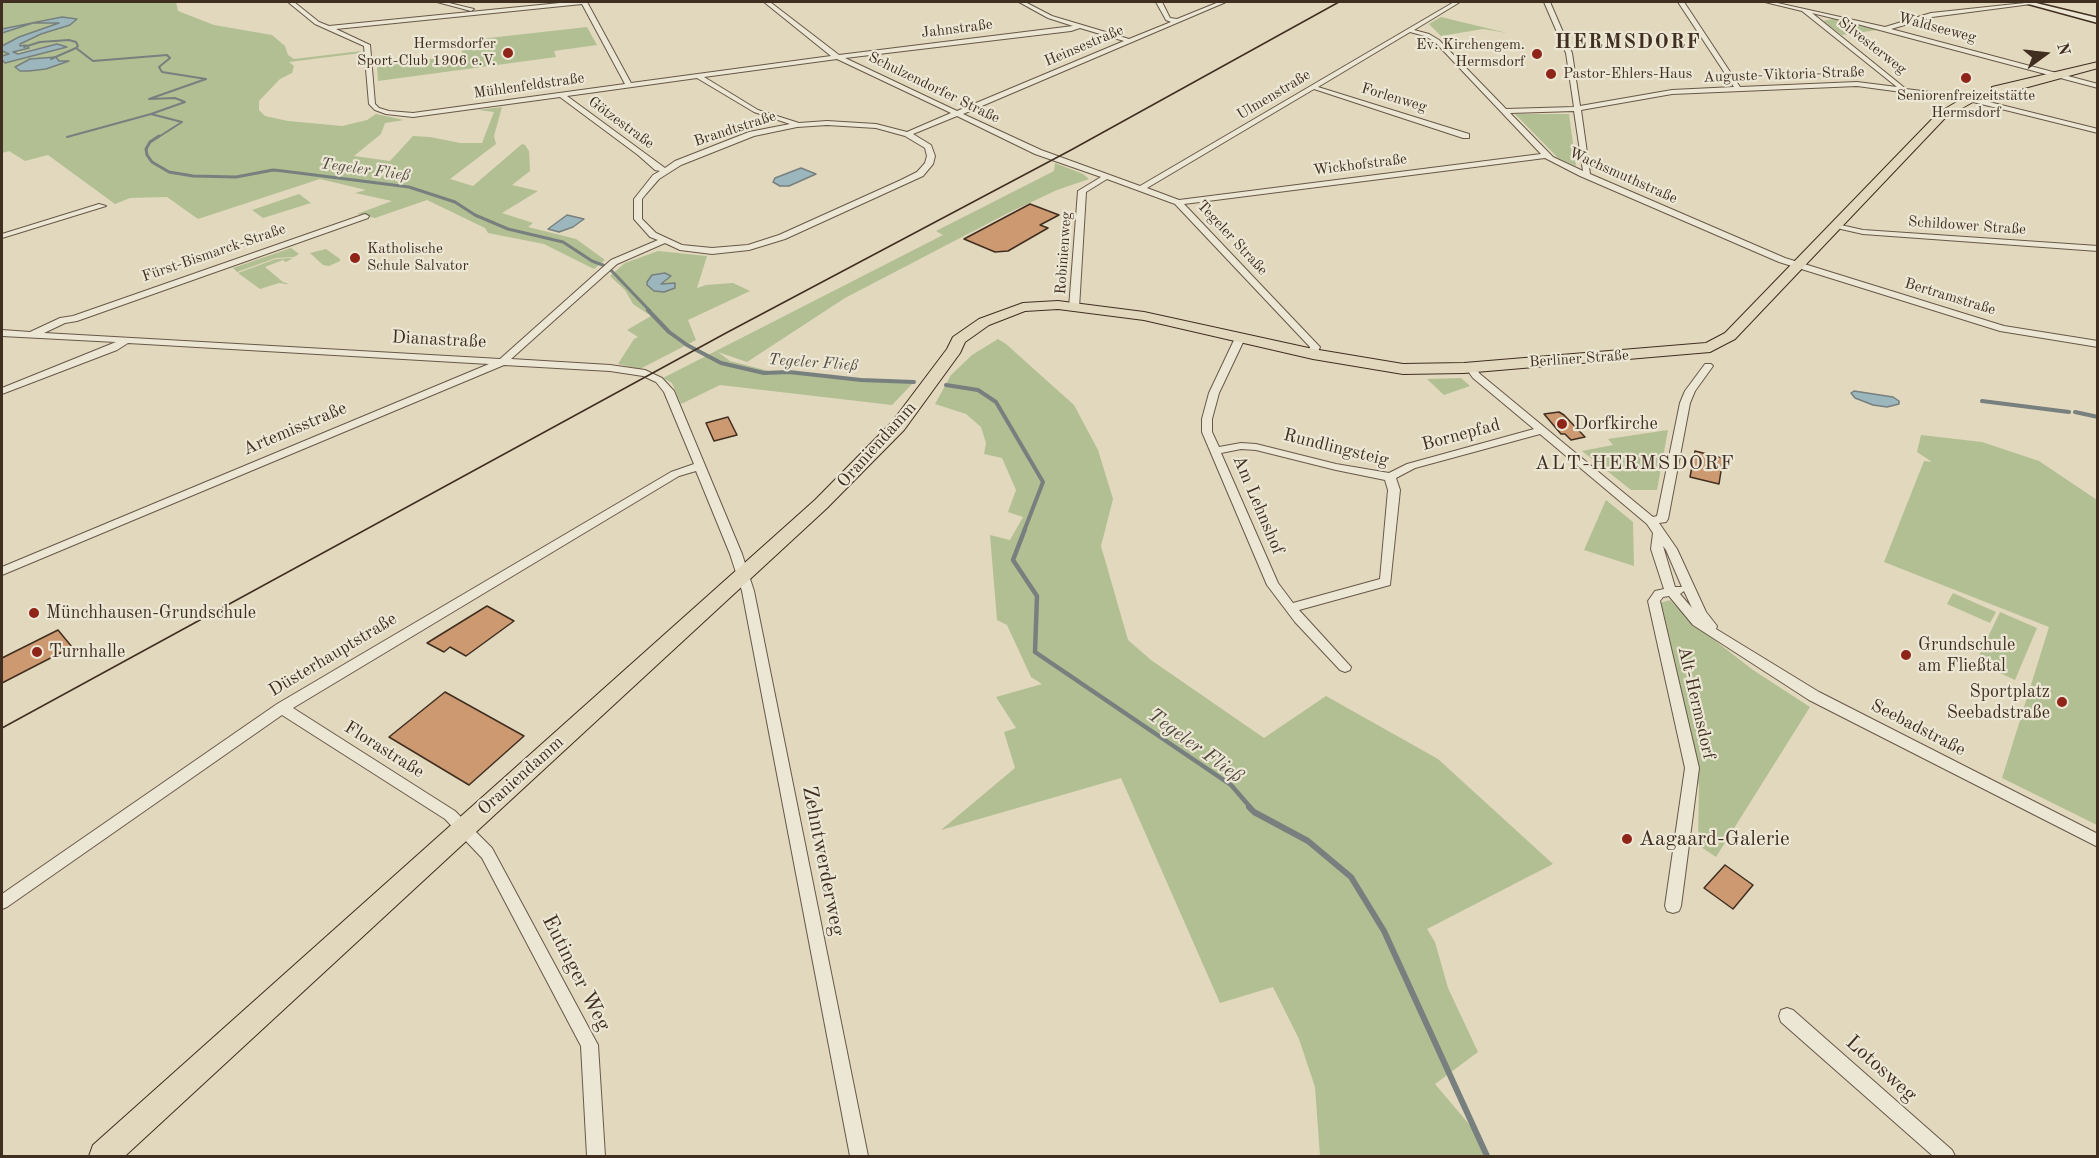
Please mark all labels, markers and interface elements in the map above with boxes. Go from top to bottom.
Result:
street label: Waldseeweg [1896,9,1978,47]
street label: Silvesterweg [1834,14,1910,78]
street label: Jahnstraße [920,16,994,42]
street label: Heinsestraße [1042,21,1126,71]
north arrow [2015,24,2075,84]
district label: HERMSDORF [1555,31,1701,55]
place label: Hermsdorfer Sport-Club 1906 e.V. [357,35,496,70]
place label: Ev. Kirchengem. Hermsdorf [1416,36,1525,71]
text: N [2053,41,2072,57]
marker: Hermsdorfer Sport-Club 1906 e.V. [501,46,515,60]
marker: Ev. Kirchengem. Hermsdorf [1530,47,1544,61]
street label: Schulzendorfer Straße [865,48,1003,128]
street label: Auguste-Viktoria-Straße [1703,63,1865,87]
place label: Pastor-Ehlers-Haus [1563,65,1692,83]
street label: Ulmenstraße [1234,66,1314,124]
marker: Pastor-Ehlers-Haus [1544,67,1558,81]
street label: Mühlenfeldstraße [472,69,586,103]
marker: Seniorenfreizeitstätte Hermsdorf [1959,71,1973,85]
street label: Forlenweg [1359,80,1429,116]
place label: Seniorenfreizeitstätte Hermsdorf [1897,87,2035,122]
street label: Götzestraße [585,93,657,153]
street label: Brandtstraße [692,107,778,151]
street label: Wachsmuthstraße [1566,144,1680,208]
street label: Wickhofstraße [1312,150,1408,180]
water label: Tegeler Fließ [319,154,411,186]
street label: Tegeler Straße [1193,197,1271,279]
street label: Robinienweg [1052,211,1076,295]
street label: Schildower Straße [1907,213,2027,239]
street label: Fürst-Bismarck-Straße [140,220,288,286]
place label: Katholische Schule Salvator [367,240,469,275]
marker: Katholische Schule Salvator [348,251,362,265]
street label: Bertramstraße [1902,275,1998,319]
street label: Dianastraße [391,327,487,353]
street label: Berliner Straße [1529,347,1629,371]
water label: Tegeler Fließ [768,350,858,376]
street label: Artemisstraße [240,397,350,461]
street label: Oraniendamm [833,398,921,492]
place label: Dorfkirche [1574,413,1658,435]
street label: Bornepfad [1419,414,1503,456]
marker: Dorfkirche [1555,417,1569,431]
street label: Rundlingsteig [1281,424,1391,472]
street label: Am Lehnshof [1227,452,1289,558]
district label: ALT-HERMSDORF [1535,452,1735,476]
place label: Münchhausen-Grundschule [46,602,256,624]
marker: Münchhausen-Grundschule [27,606,41,620]
street label: Düsterhauptstraße [265,608,401,702]
place label: Grundschule am Fließtal [1918,634,2015,676]
place label: Turnhalle [49,641,125,663]
street label: Alt-Hermsdorf [1673,644,1719,762]
marker: Turnhalle [30,645,44,659]
marker: Grundschule am Fließtal [1899,648,1913,662]
place label: Sportplatz Seebadstraße [1947,681,2050,724]
street label: Seebadstraße [1867,695,1969,761]
marker: Sportplatz Seebadstraße [2055,695,2069,709]
water label: Tegeler Fließ [1143,703,1247,789]
street label: Florastraße [340,717,428,783]
street label: Oraniendamm [474,732,568,820]
street label: Zehntwerderweg [796,784,850,938]
place label: Aagaard-Galerie [1639,826,1790,852]
marker: Aagaard-Galerie [1620,832,1634,846]
street label: Eutinger Weg [536,911,616,1035]
street label: Lotosweg [1840,1030,1922,1108]

